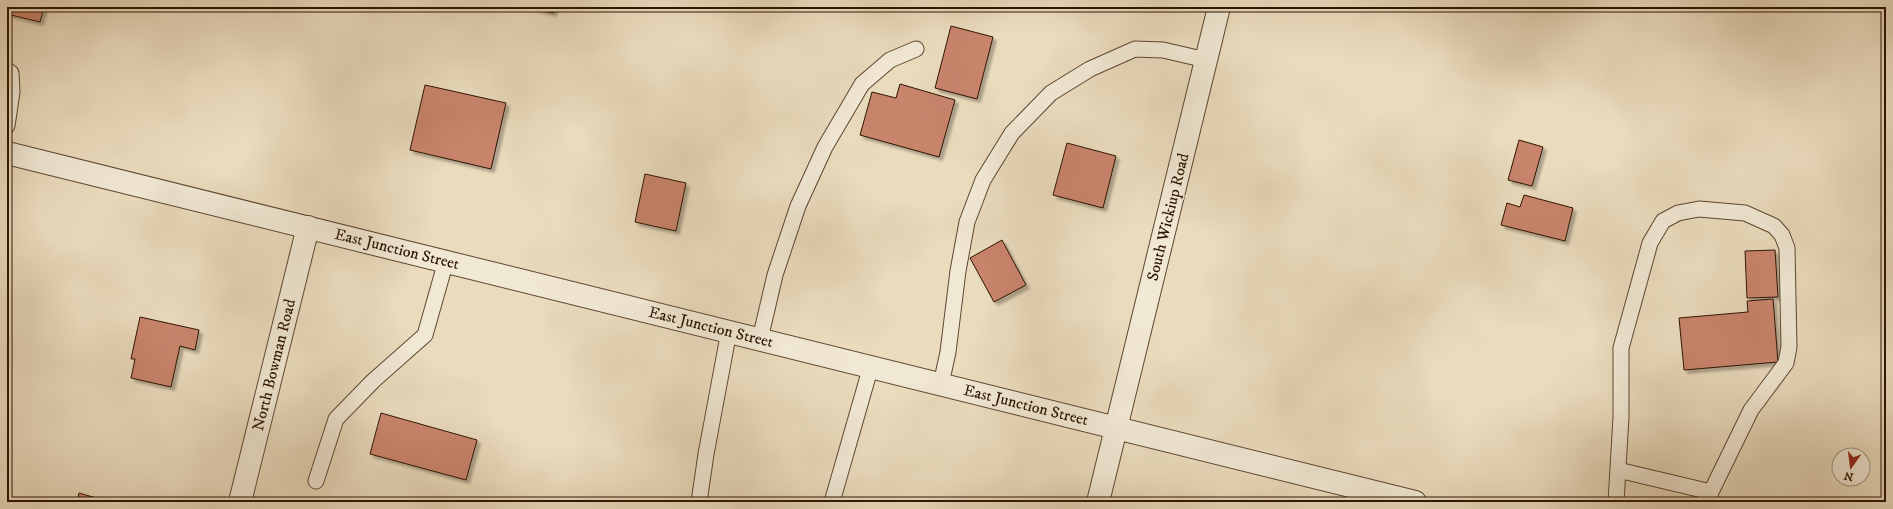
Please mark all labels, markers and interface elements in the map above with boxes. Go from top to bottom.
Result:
street label: South Wickiup Road [1142,151,1194,283]
street label: East Junction Street [333,224,461,274]
street label: North Bowman Road [248,297,300,433]
street label: East Junction Street [647,302,775,352]
street label: East Junction Street [962,380,1090,430]
north arrow [1831,447,1871,487]
text: N [1843,468,1855,484]

